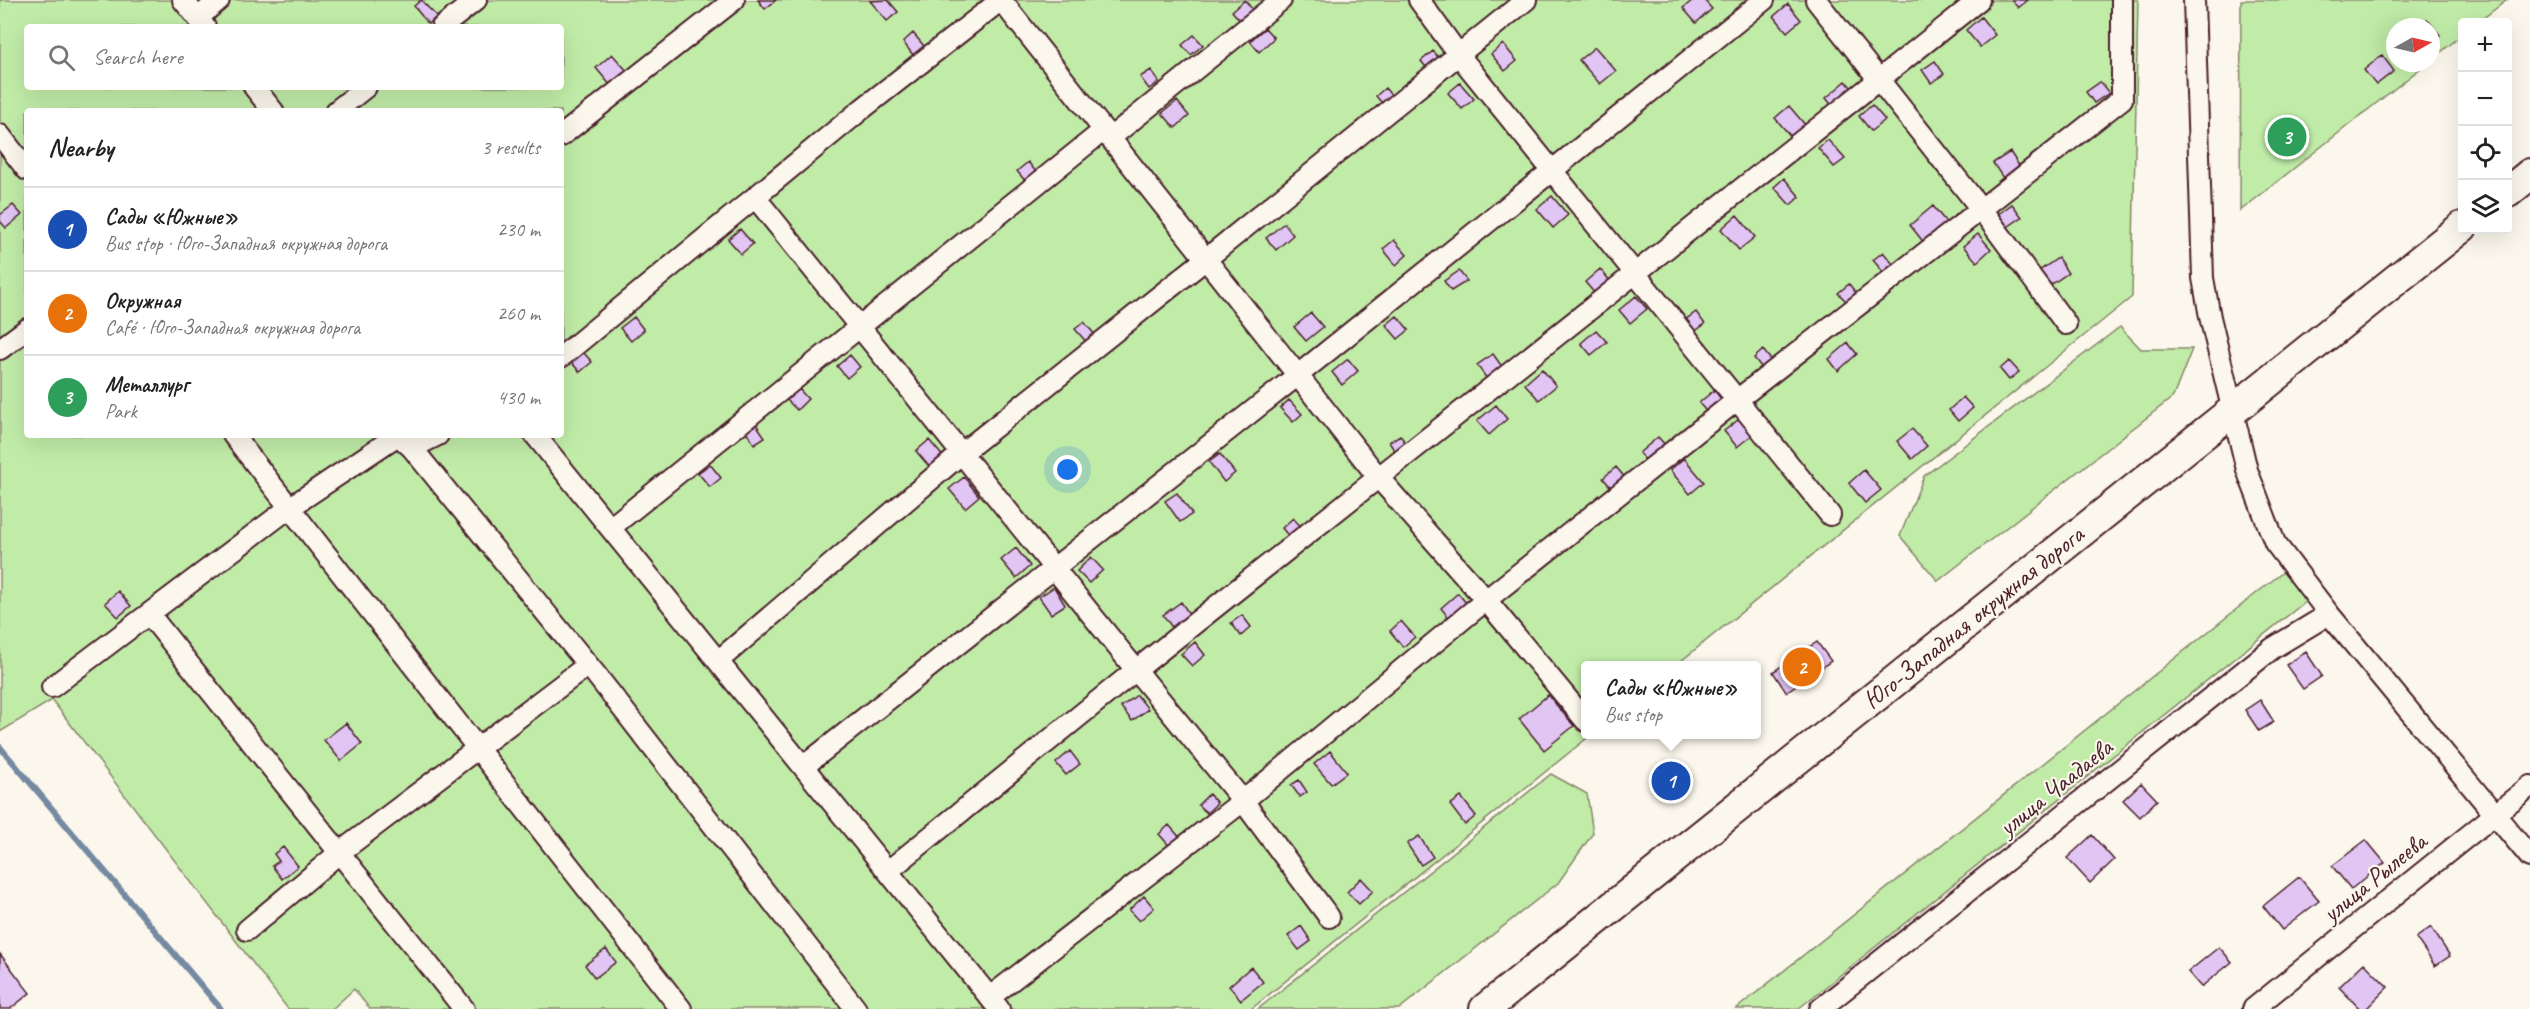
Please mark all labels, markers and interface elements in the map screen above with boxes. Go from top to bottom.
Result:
north arrow [2386,18,2440,72]
map controls [2458,18,2512,234]
button: + [2458,18,2512,72]
search box [24,24,564,90]
icon: search [45,41,78,74]
text: Search here [93,43,183,71]
button: − [2458,72,2512,126]
pin: 3 [2268,114,2306,160]
button: locate [2458,126,2512,180]
text: Nearby [48,131,113,164]
text: 3 results [481,135,540,160]
button: layers [2458,180,2512,234]
text: Сады «Южные» [105,203,238,231]
text: 1 [63,217,72,242]
text: 230 m [497,217,540,242]
text: Bus stop · Юго-Западная окружная дорога [105,231,387,256]
text: Окружная [105,287,180,315]
text: 2 [63,301,72,326]
text: 260 m [497,301,540,326]
text: Café · Юго-Западная окружная дорога [105,315,360,340]
text: Металлург [105,371,189,399]
text: 3 [63,385,72,410]
text: 430 m [497,385,540,410]
text: Park [105,399,137,424]
your location [1053,455,1082,484]
street label: Юго-Западная окружная дорога [1856,517,2092,717]
pin: 2 [1782,644,1822,690]
popup [1581,661,1761,739]
text: Сады «Южные» [1605,674,1737,702]
text: Bus stop [1605,702,1662,727]
street label: улица Чаадаева [1990,730,2120,845]
pin: 1 [1652,758,1690,804]
street label: улица Рылеева [2314,824,2435,931]

